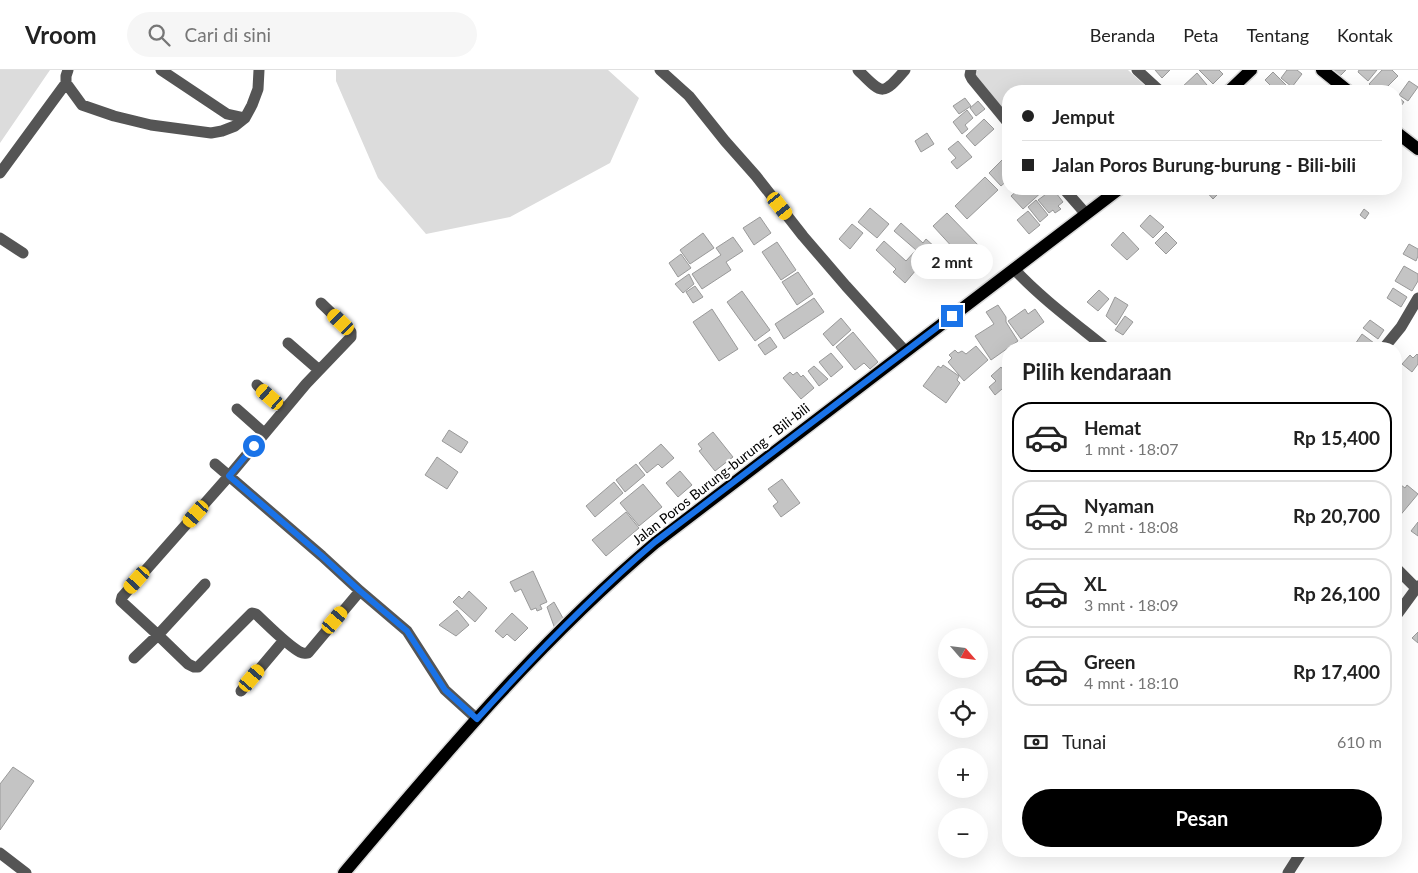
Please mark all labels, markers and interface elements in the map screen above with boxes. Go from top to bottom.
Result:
search box [127,12,477,57]
text: Vroom [25,20,97,49]
icon: search [145,21,173,49]
text: Cari di sini [185,23,271,46]
text: Beranda [1090,24,1155,46]
text: Peta [1183,24,1218,46]
text: Tentang [1246,24,1309,46]
text: Kontak [1337,24,1393,46]
text: Jemput [1052,105,1114,128]
text: Jalan Poros Burung-burung - Bili-bili [1052,153,1356,176]
car [764,190,795,222]
callout: 2 mnt [911,244,993,278]
text: 2 mnt [931,252,973,271]
route end [941,305,963,327]
car [324,306,357,338]
text: Pilih kendaraan [1022,358,1172,385]
car [253,381,286,413]
street label: Jalan Poros Burung-burung - Bili-bili [629,399,813,548]
icon: car [1024,415,1069,460]
text: Hemat [1084,416,1141,439]
text: Rp 15,400 [1293,426,1380,449]
route start [243,435,265,457]
text: 1 mnt · 18:07 [1084,439,1179,458]
icon: car [1024,493,1069,538]
text: Nyaman [1084,494,1154,517]
car [180,498,211,530]
text: Rp 20,700 [1293,504,1380,527]
text: 2 mnt · 18:08 [1084,517,1179,536]
car [121,564,152,596]
icon: car [1024,571,1069,616]
text: XL [1084,572,1107,595]
text: Rp 26,100 [1293,582,1380,605]
text: 3 mnt · 18:09 [1084,595,1179,614]
car [319,604,350,636]
north arrow [938,628,988,678]
map controls [938,628,988,858]
icon: car [1024,649,1069,694]
text: Green [1084,650,1135,673]
text: Rp 17,400 [1293,660,1380,683]
car [236,662,267,694]
text: 4 mnt · 18:10 [1084,673,1179,692]
button: locate [938,688,988,738]
icon: cash [1022,728,1050,756]
text: Tunai [1062,730,1106,753]
text: 610 m [1337,732,1382,751]
button: + [938,748,988,798]
button: Pesan [1022,789,1382,847]
button: − [938,808,988,858]

